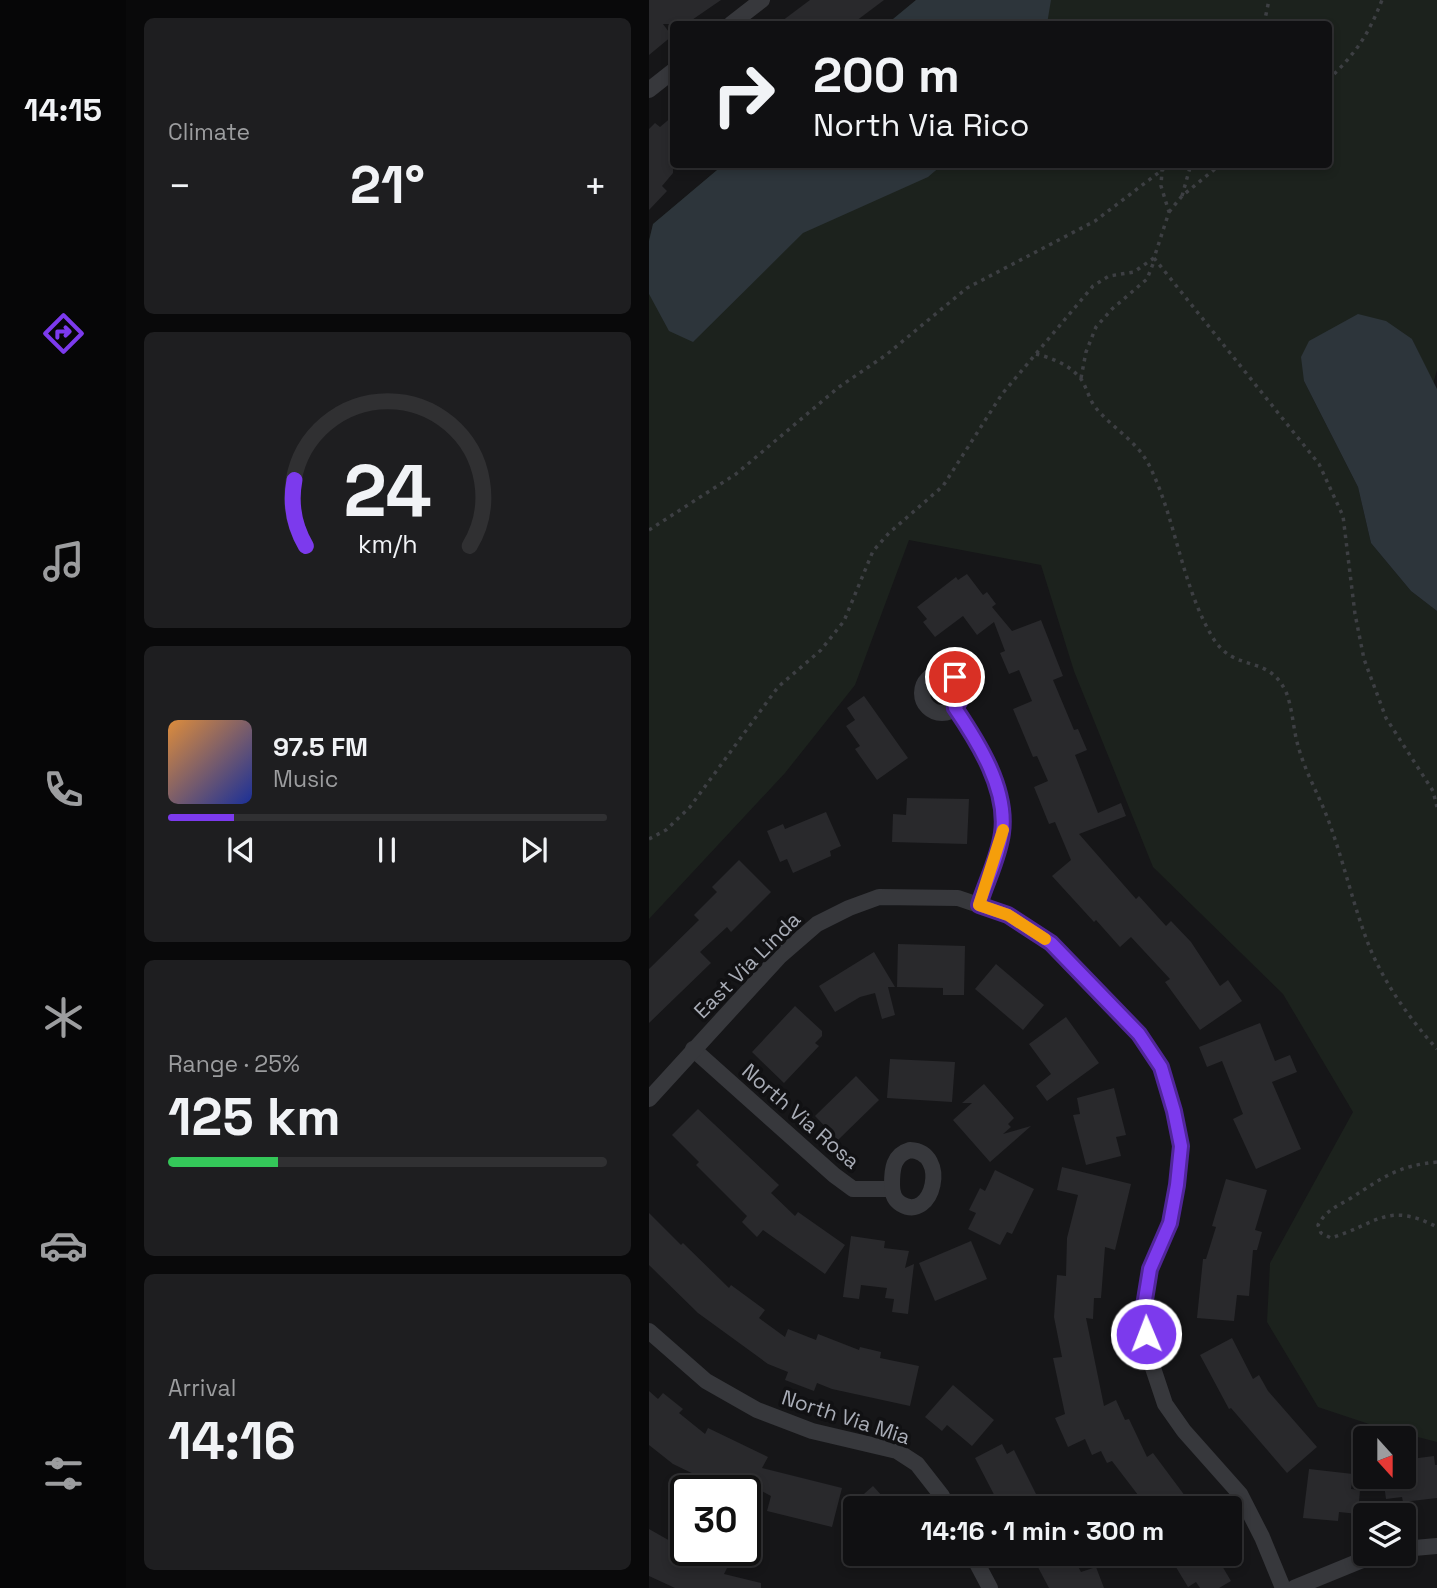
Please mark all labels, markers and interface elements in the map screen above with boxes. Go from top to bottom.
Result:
text: 200 m [813,44,960,106]
icon: right [698,49,789,140]
text: 14:15 [24,90,102,130]
text: North Via Rico [813,105,1029,145]
text: Climate [168,117,250,147]
text: 21° [350,152,425,218]
text: − [168,162,192,210]
text: + [583,162,607,210]
icon: directions [39,309,88,358]
text: 24 [343,444,432,537]
text: km/h [358,528,417,560]
icon: music [39,537,88,586]
pin [925,647,985,707]
icon: arrive [936,658,974,696]
text: 97.5 FM [273,730,368,764]
text: Music [273,764,338,794]
icon: phone [39,765,88,814]
icon: previous [222,831,260,869]
icon: pause [368,831,406,869]
icon: next [515,831,553,869]
street label: East Via Linda [688,906,806,1024]
icon: climate [39,993,88,1042]
text: Range · 25% [168,1049,300,1079]
street label: North Via Rosa [737,1057,865,1175]
text: 125 km [168,1084,341,1150]
icon: car [39,1221,88,1270]
position arrow [1109,1297,1183,1371]
text: Arrival [168,1373,236,1403]
street label: North Via Mia [778,1384,914,1450]
text: 14:16 [168,1408,296,1474]
north arrow [1353,1426,1415,1489]
map controls [1353,1426,1416,1566]
icon: filters [39,1449,88,1498]
speed limit sign: 30 [670,1475,761,1566]
button: layers [1353,1503,1416,1566]
text: 14:16 · 1 min · 300 m [921,1514,1164,1548]

